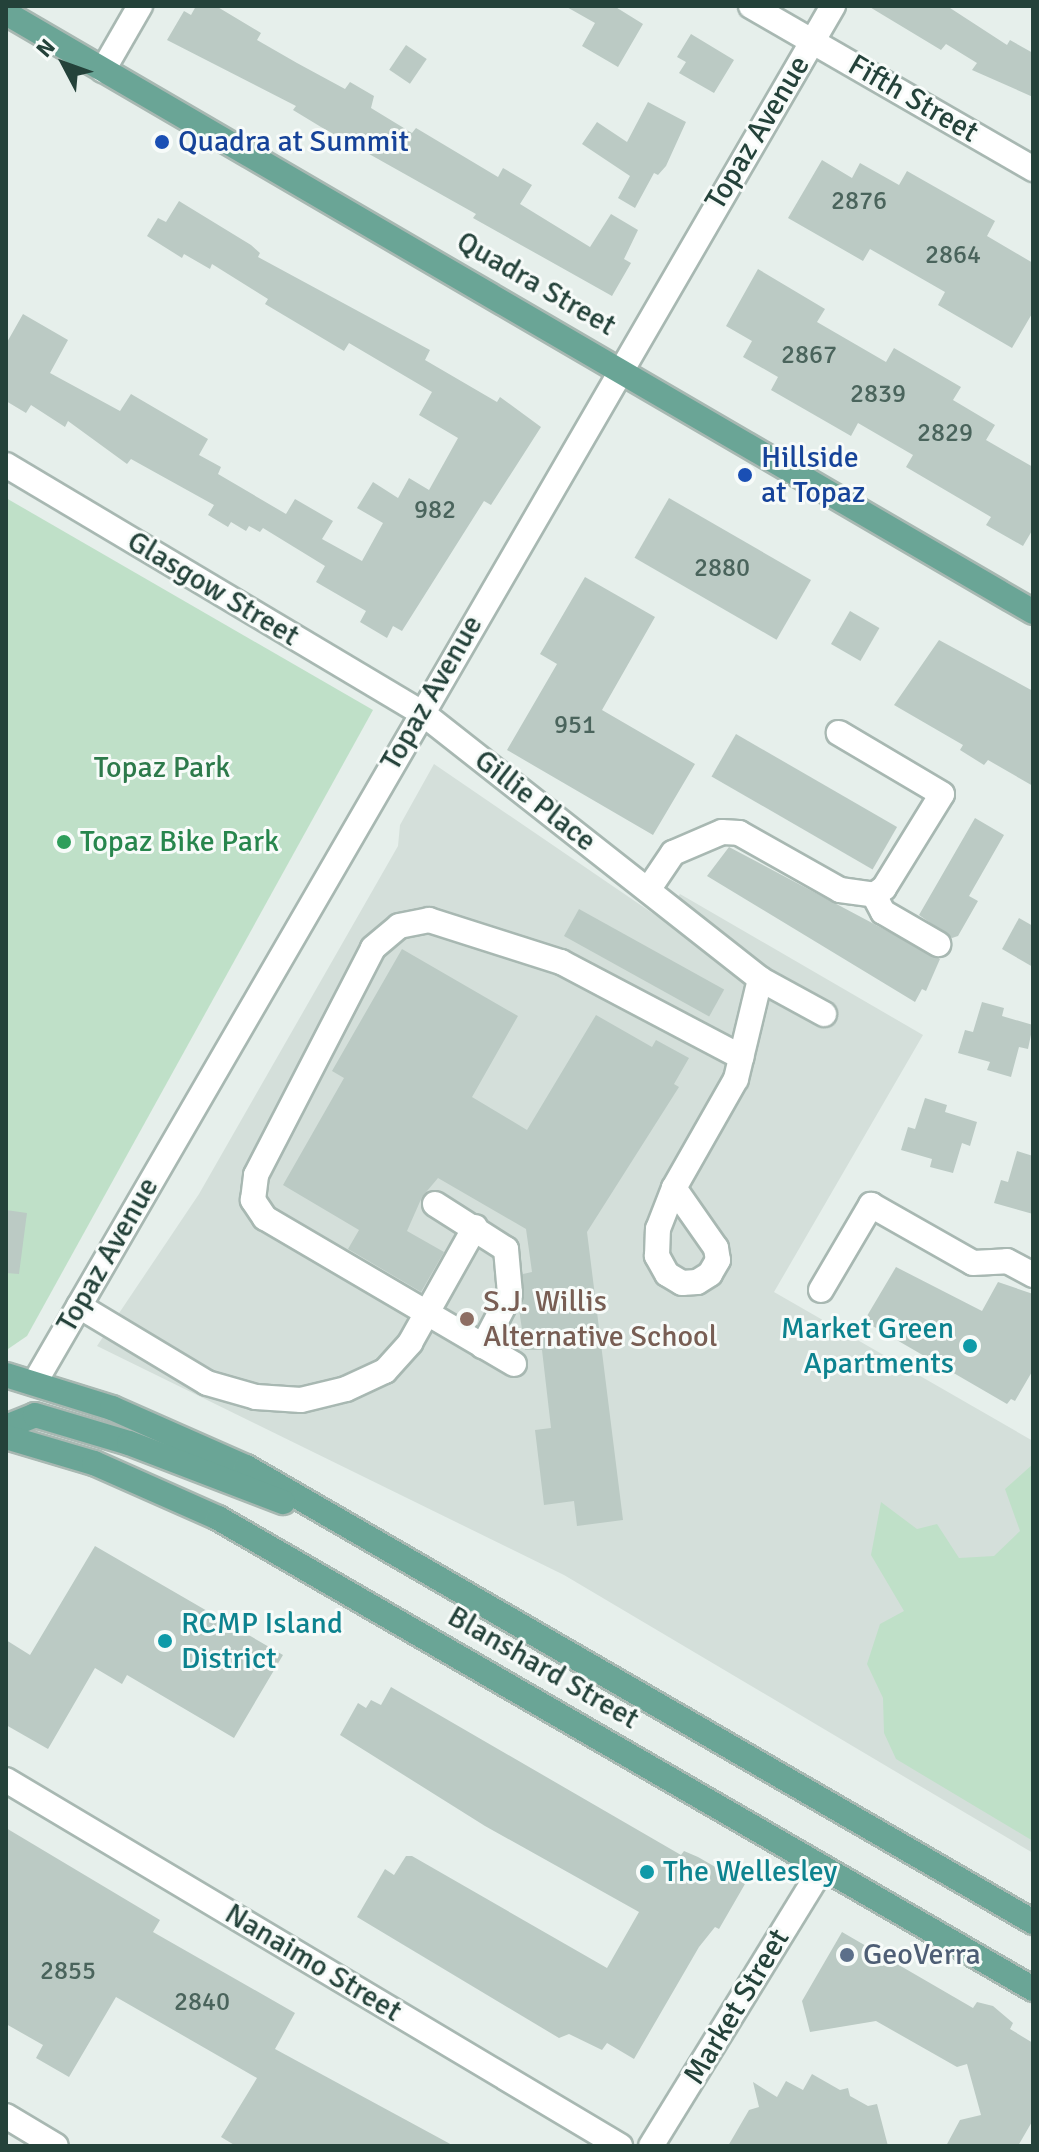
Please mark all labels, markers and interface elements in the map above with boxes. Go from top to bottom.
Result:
north arrow [24,24,104,104]
text: N [30,33,61,63]
street label: Fifth Street [842,47,984,151]
street label: Topaz Avenue [698,50,818,216]
place label: Quadra at Summit [178,124,409,160]
marker: Quadra at Summit [153,133,171,151]
house number: 2876 [831,186,887,218]
street label: Quadra Street [450,224,622,344]
house number: 2864 [925,240,981,272]
house number: 2867 [781,340,837,372]
house number: 2839 [850,379,906,411]
house number: 2829 [917,418,973,450]
place label: Hillside at Topaz [761,440,865,510]
marker: Hillside at Topaz [736,466,754,484]
house number: 982 [414,495,456,527]
street label: Glasgow Street [121,524,305,654]
house number: 2880 [694,553,750,585]
street label: Topaz Avenue [373,609,491,777]
house number: 951 [554,710,596,742]
street label: Gillie Place [467,742,603,860]
park label: Topaz Park [94,750,230,786]
place label: Topaz Bike Park [80,824,279,860]
marker: Topaz Bike Park [55,833,73,851]
street label: Topaz Avenue [49,1171,167,1339]
place label: S.J. Willis Alternative School [483,1284,717,1354]
marker: S.J. Willis Alternative School [458,1310,476,1328]
place label: Market Green Apartments [781,1311,954,1382]
marker: Market Green Apartments [961,1337,979,1355]
street label: Blanshard Street [441,1599,645,1737]
place label: RCMP Island District [181,1606,343,1676]
marker: RCMP Island District [156,1632,174,1650]
place label: The Wellesley [663,1854,837,1890]
marker: The Wellesley [638,1863,656,1881]
street label: Nanaimo Street [218,1896,408,2030]
street label: Market Street [676,1923,798,2091]
place label: GeoVerra [863,1937,981,1973]
marker: GeoVerra [838,1946,856,1964]
house number: 2855 [40,1956,96,1988]
house number: 2840 [174,1987,230,2019]

